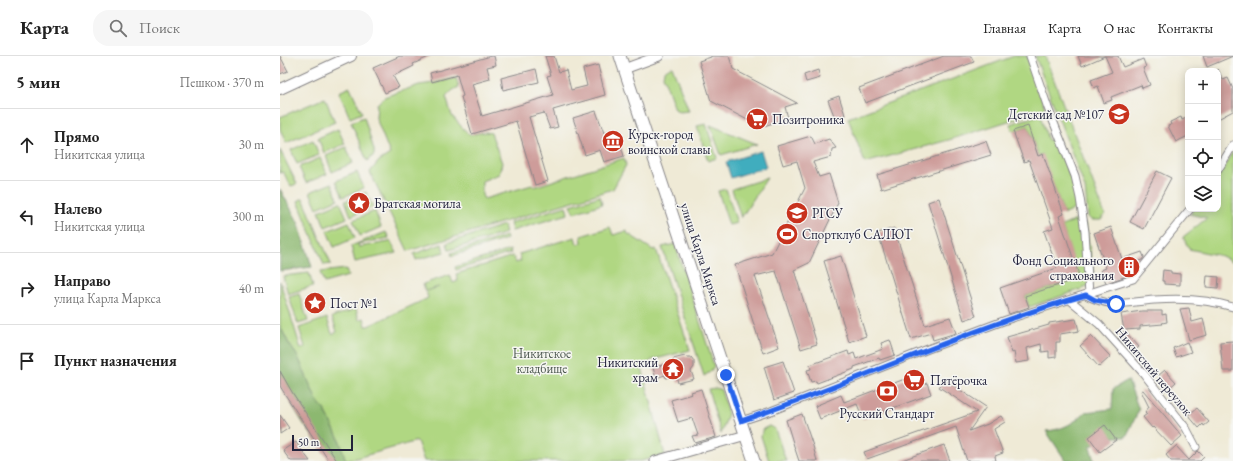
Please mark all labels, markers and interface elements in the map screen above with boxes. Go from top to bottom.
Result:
search box [93,10,373,46]
text: Карта [20,15,69,40]
icon: search [107,17,129,39]
text: Поиск [139,18,180,37]
text: Главная [983,19,1026,37]
text: Карта [1048,19,1081,37]
text: О нас [1103,19,1135,37]
text: Контакты [1157,19,1213,37]
map controls [1185,68,1221,212]
button: + [1185,68,1221,104]
text: 5 мин [16,71,60,93]
text: Пешком · 370 m [180,74,264,91]
school or university icon: Детский сад №107 [1106,101,1132,127]
button: − [1185,104,1221,140]
supermarket icon: Позитроника [744,106,770,132]
place label: Детский сад №107 [1008,106,1105,123]
place label: Позитроника [772,111,845,128]
place label: Курск-город воинской славы [628,126,710,158]
text: Прямо [54,127,99,146]
museum icon: Курск-город воинской славы [600,128,626,154]
icon: ahead [16,134,38,156]
text: 30 m [239,136,264,153]
button: locate [1185,140,1221,176]
text: Никитская улица [54,146,145,163]
button: layers [1185,176,1221,212]
place icon: Братская могила [346,190,372,216]
place label: Братская могила [374,195,462,212]
text: Налево [54,199,102,218]
school or university icon: РГСУ [784,200,810,226]
street label: улица Карла Маркса [676,201,726,308]
place label: РГСУ [812,205,844,222]
icon: left [16,206,38,228]
text: 300 m [233,208,264,225]
text: Никитская улица [54,218,145,235]
sports icon: Спортклуб САЛЮТ [774,221,800,247]
place label: Спортклуб САЛЮТ [802,226,913,243]
place label: Фонд Социального страхования [1012,252,1114,284]
building icon: Фонд Социального страхования [1116,254,1142,280]
text: Направо [54,271,111,290]
icon: right [16,278,38,300]
text: 40 m [239,280,264,297]
text: улица Карла Маркса [54,290,161,307]
place icon: Пост №1 [302,290,328,316]
place label: Пост №1 [330,295,378,312]
route start [1107,295,1125,313]
street label: Никитский переулок [1112,323,1197,420]
park label: Никитское кладбище [513,345,571,377]
icon: arrive [16,350,38,372]
text: Пункт назначения [54,351,177,370]
place label: Никитский храм [597,354,658,386]
temple icon: Никитский храм [660,356,686,382]
route end [717,366,735,384]
supermarket icon: Пятёрочка [901,367,927,393]
place label: Пятёрочка [930,372,988,389]
bank icon: Русский Стандарт [874,378,900,404]
place label: Русский Стандарт [840,405,935,422]
scale bar [292,433,353,452]
text: 50 m [298,435,319,449]

